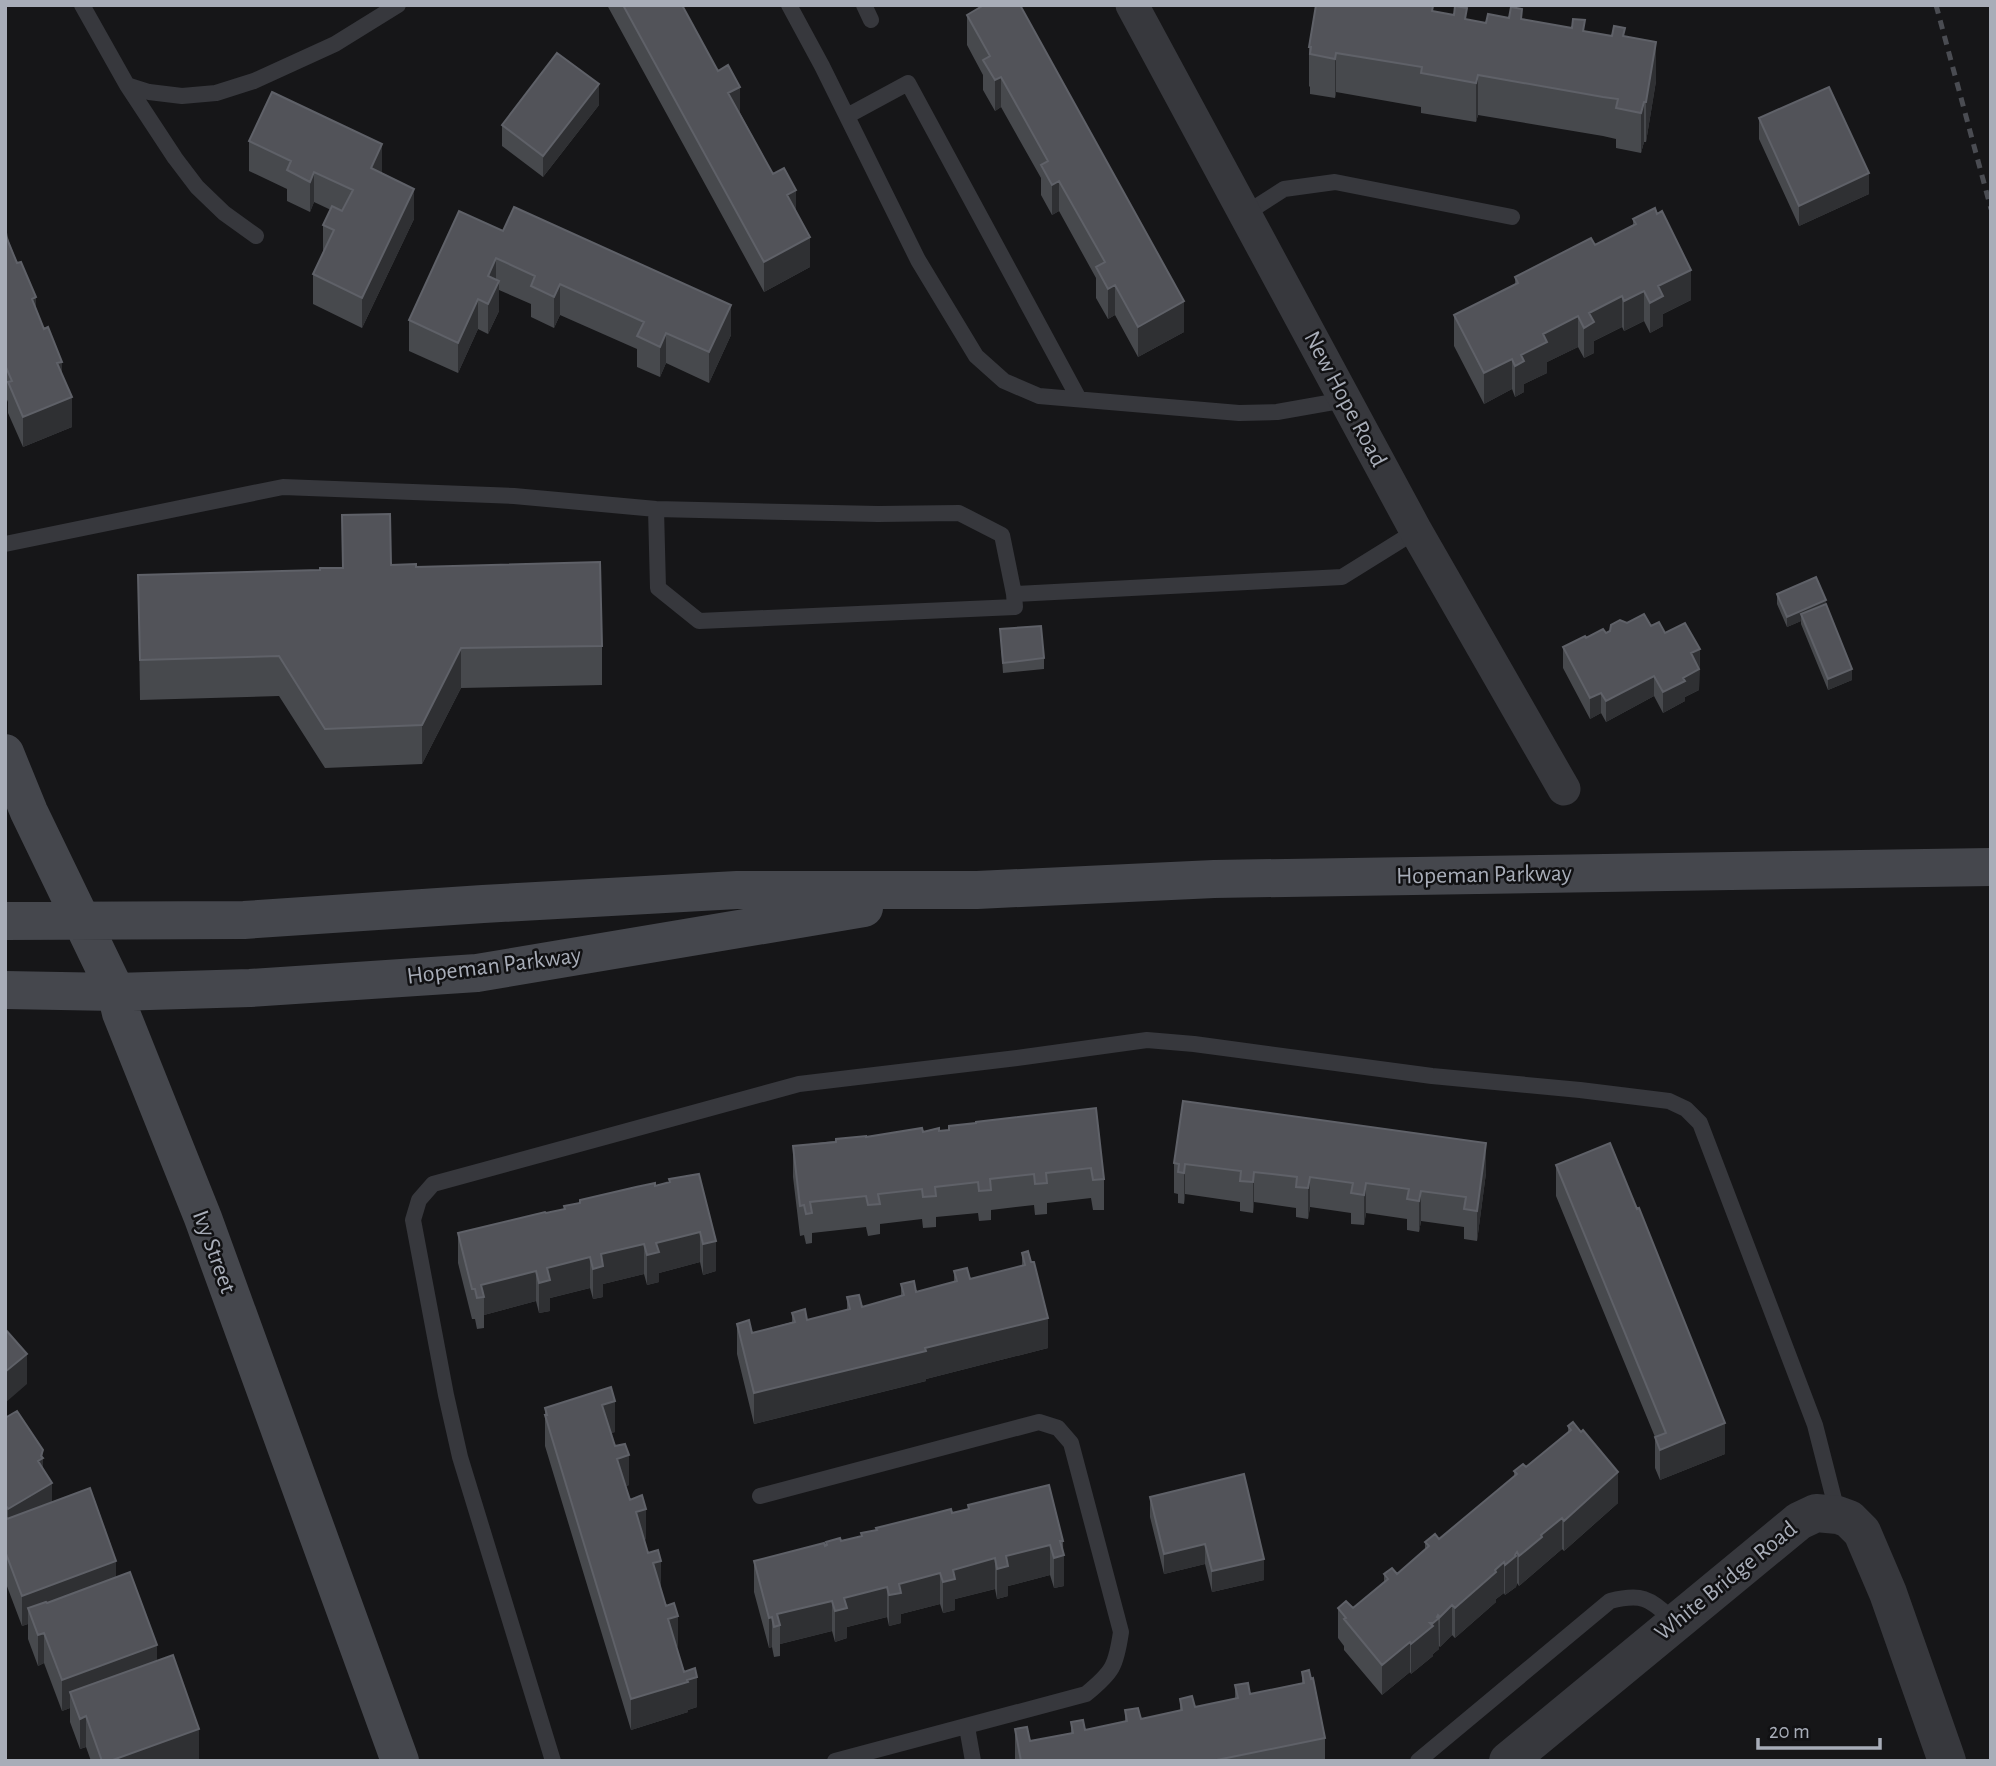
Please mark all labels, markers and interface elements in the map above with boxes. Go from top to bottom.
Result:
street label: New Hope Road [1299,327,1391,471]
street label: Hopeman Parkway [1396,861,1572,889]
street label: Hopeman Parkway [405,943,583,989]
street label: Ivy Street [188,1207,240,1297]
street label: White Bridge Road [1650,1517,1802,1645]
scale bar [1758,1706,1881,1750]
text: 20 m [1769,1721,1810,1742]

